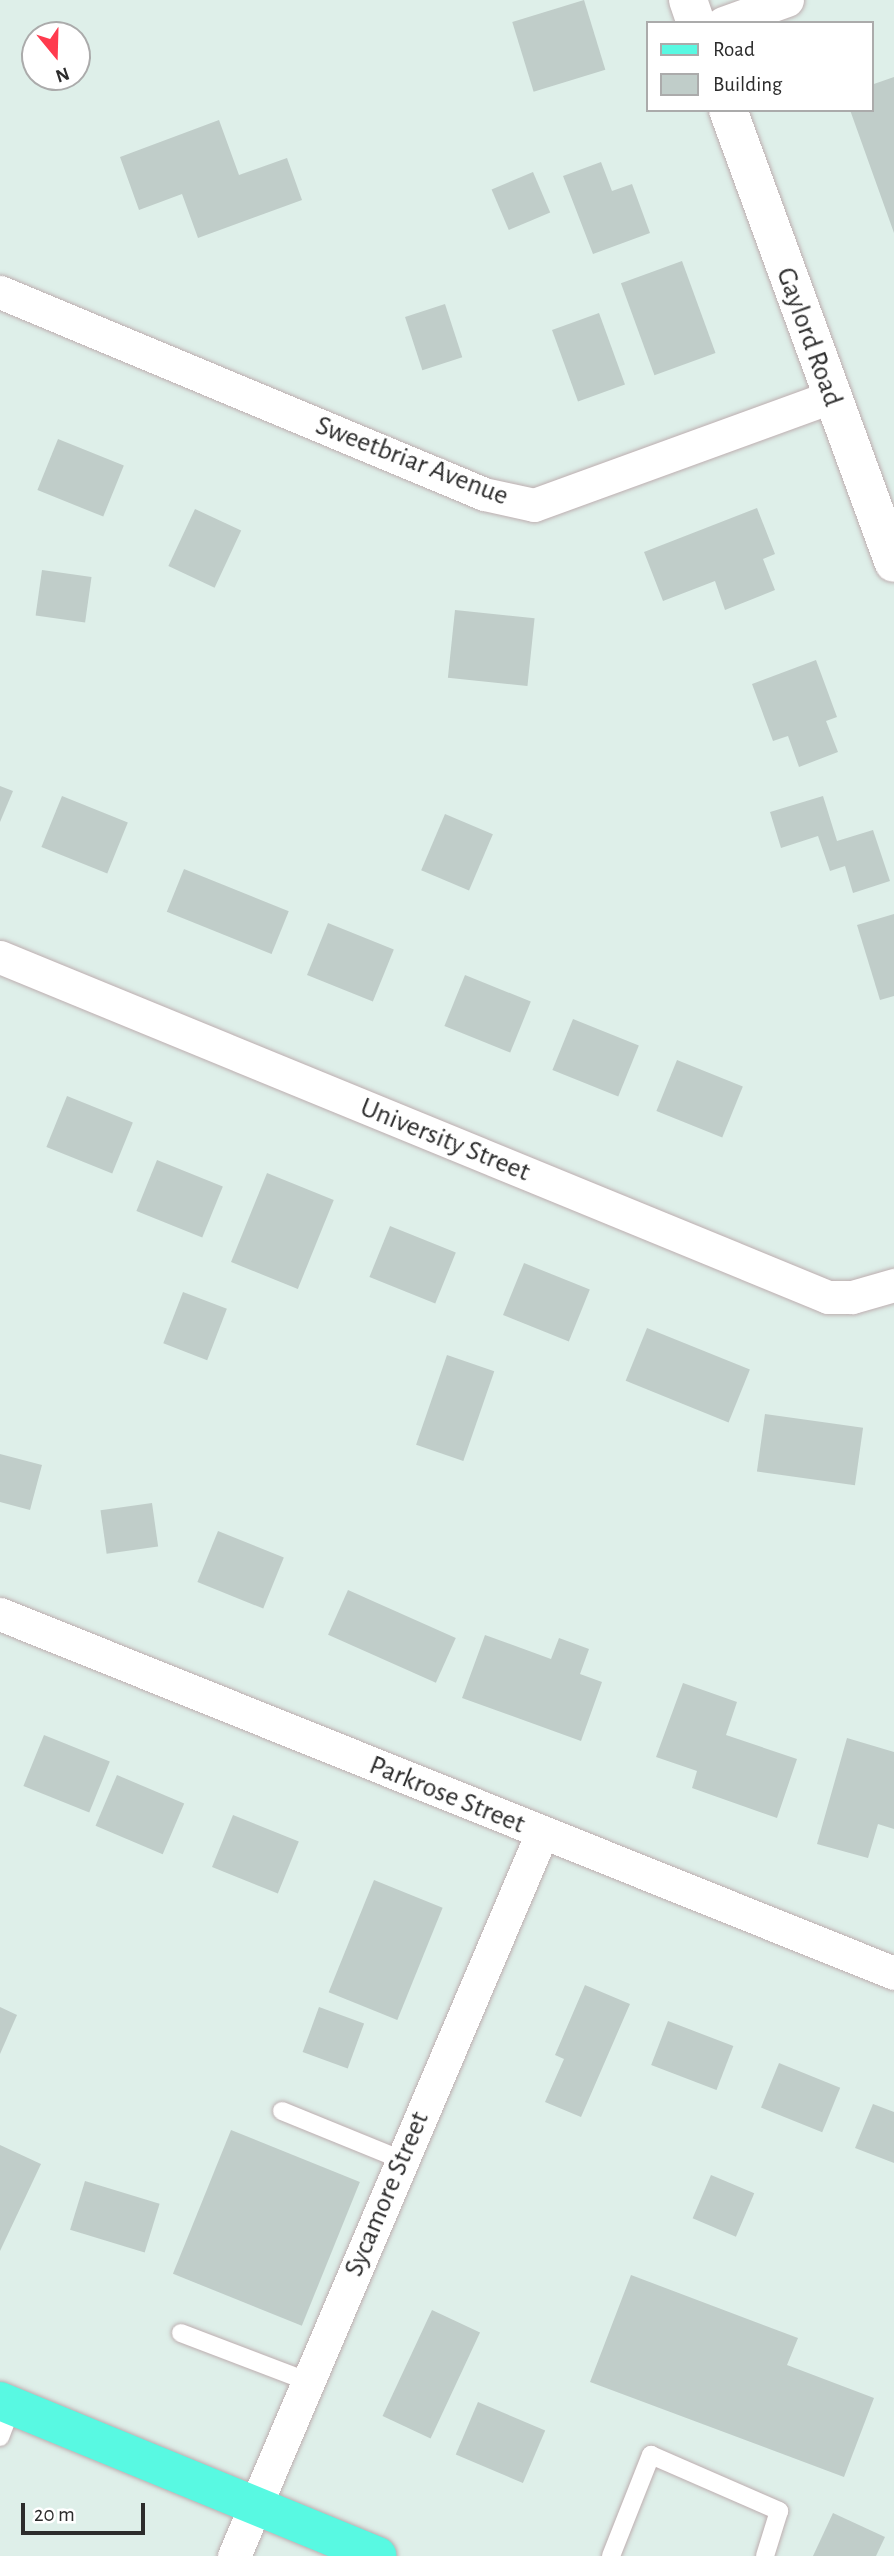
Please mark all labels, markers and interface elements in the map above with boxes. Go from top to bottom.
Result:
north arrow [21,21,91,91]
legend [646,21,873,112]
text: Road [713,39,755,60]
text: N [53,63,72,86]
text: Building [713,74,782,95]
street label: Gaylord Road [768,263,850,411]
street label: Sweetbriar Avenue [311,409,513,513]
street label: University Street [355,1091,535,1189]
street label: Parkrose Street [364,1749,530,1841]
street label: Sycamore Street [337,2107,437,2281]
scale bar [24,2490,149,2534]
text: 20 m [34,2504,75,2525]

